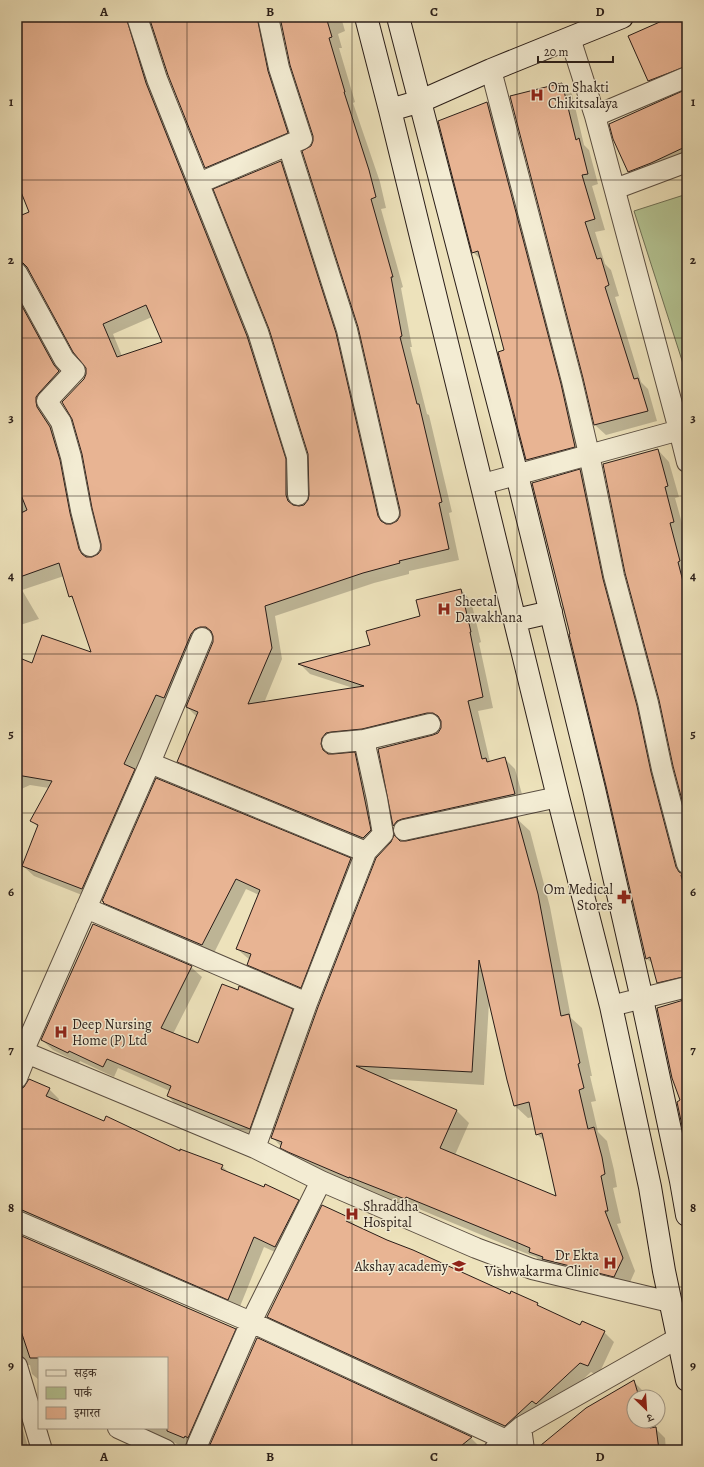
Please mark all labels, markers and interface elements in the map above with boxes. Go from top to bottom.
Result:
text: A [99,3,109,20]
text: B [266,3,274,20]
text: C [430,3,438,20]
text: D [595,3,605,20]
scale bar [538,38,613,64]
text: 20 m [544,44,568,60]
place label: Om Shakti Chikitsalaya [548,78,619,113]
hospital icon: Om Shakti Chikitsalaya [529,87,545,103]
text: 1 [9,93,14,110]
text: 1 [691,93,696,110]
text: 2 [8,251,15,268]
text: 2 [690,251,697,268]
text: 3 [8,409,14,426]
text: 3 [690,409,696,426]
text: 4 [8,567,14,584]
text: 4 [690,567,696,584]
place label: Sheetal Dawakhana [455,592,523,627]
hospital icon: Sheetal Dawakhana [436,601,452,617]
text: 5 [8,725,14,742]
text: 5 [690,725,696,742]
place label: Om Medical Stores [544,880,614,915]
text: 6 [8,883,14,900]
text: 6 [690,883,696,900]
pharmacy icon: Om Medical Stores [616,889,632,905]
place label: Deep Nursing Home (P) Ltd [72,1015,152,1050]
hospital icon: Deep Nursing Home (P) Ltd [53,1024,69,1040]
text: 7 [8,1041,14,1058]
text: 7 [690,1041,696,1058]
place label: Shraddha Hospital [363,1197,419,1232]
text: 8 [8,1199,14,1216]
text: 8 [690,1199,696,1216]
hospital icon: Shraddha Hospital [344,1206,360,1222]
place label: Dr Ekta Vishwakarma Clinic [484,1246,599,1281]
hospital icon: Dr Ekta Vishwakarma Clinic [602,1255,618,1271]
place label: Akshay academy [354,1257,449,1276]
school or university icon: Akshay academy [451,1258,467,1274]
text: 9 [8,1357,14,1374]
legend [38,1357,168,1429]
text: 9 [690,1357,696,1374]
text: सड़क [73,1365,98,1381]
text: पार्क [73,1385,93,1401]
north arrow [626,1389,666,1429]
text: इमारत [73,1405,101,1421]
text: उ [643,1409,657,1426]
text: A [99,1448,109,1465]
text: B [266,1448,274,1465]
text: C [430,1448,438,1465]
text: D [595,1448,605,1465]

